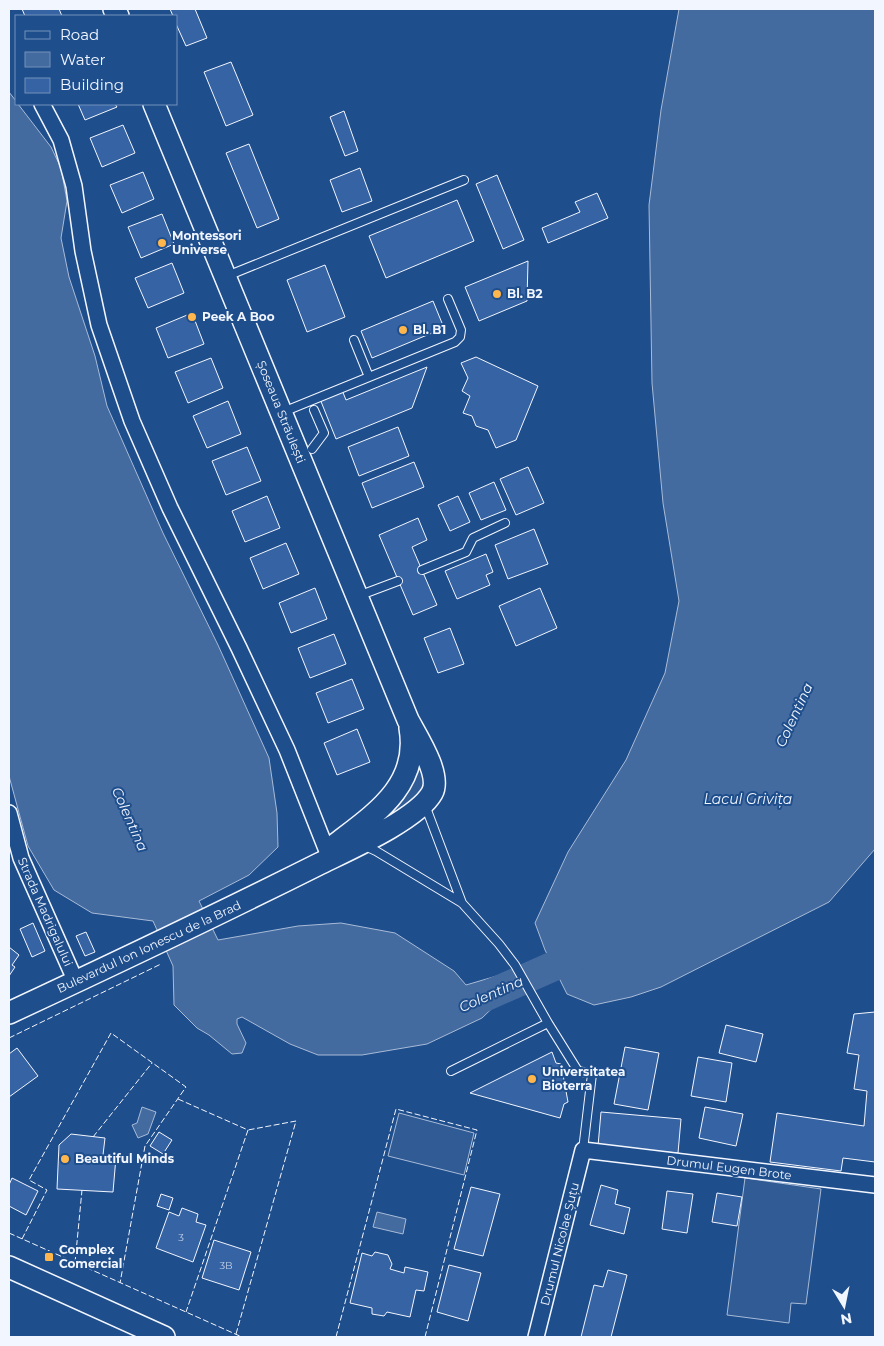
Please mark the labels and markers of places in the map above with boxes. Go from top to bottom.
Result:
place label: Montessori Universe [172,228,242,257]
marker: Montessori Universe [156,237,168,249]
place label: Bl. B2 [507,286,543,301]
marker: Bl. B2 [491,288,503,300]
place label: Peek A Boo [202,309,275,324]
marker: Peek A Boo [186,311,198,323]
place label: Bl. B1 [413,322,446,337]
marker: Bl. B1 [397,324,409,336]
place label: Universitatea Bioterra [542,1064,625,1093]
marker: Universitatea Bioterra [526,1073,538,1085]
place label: Beautiful Minds [75,1151,175,1166]
marker: Beautiful Minds [59,1153,71,1165]
place label: Complex Comercial [59,1242,122,1271]
marker: Complex Comercial [43,1251,55,1263]

